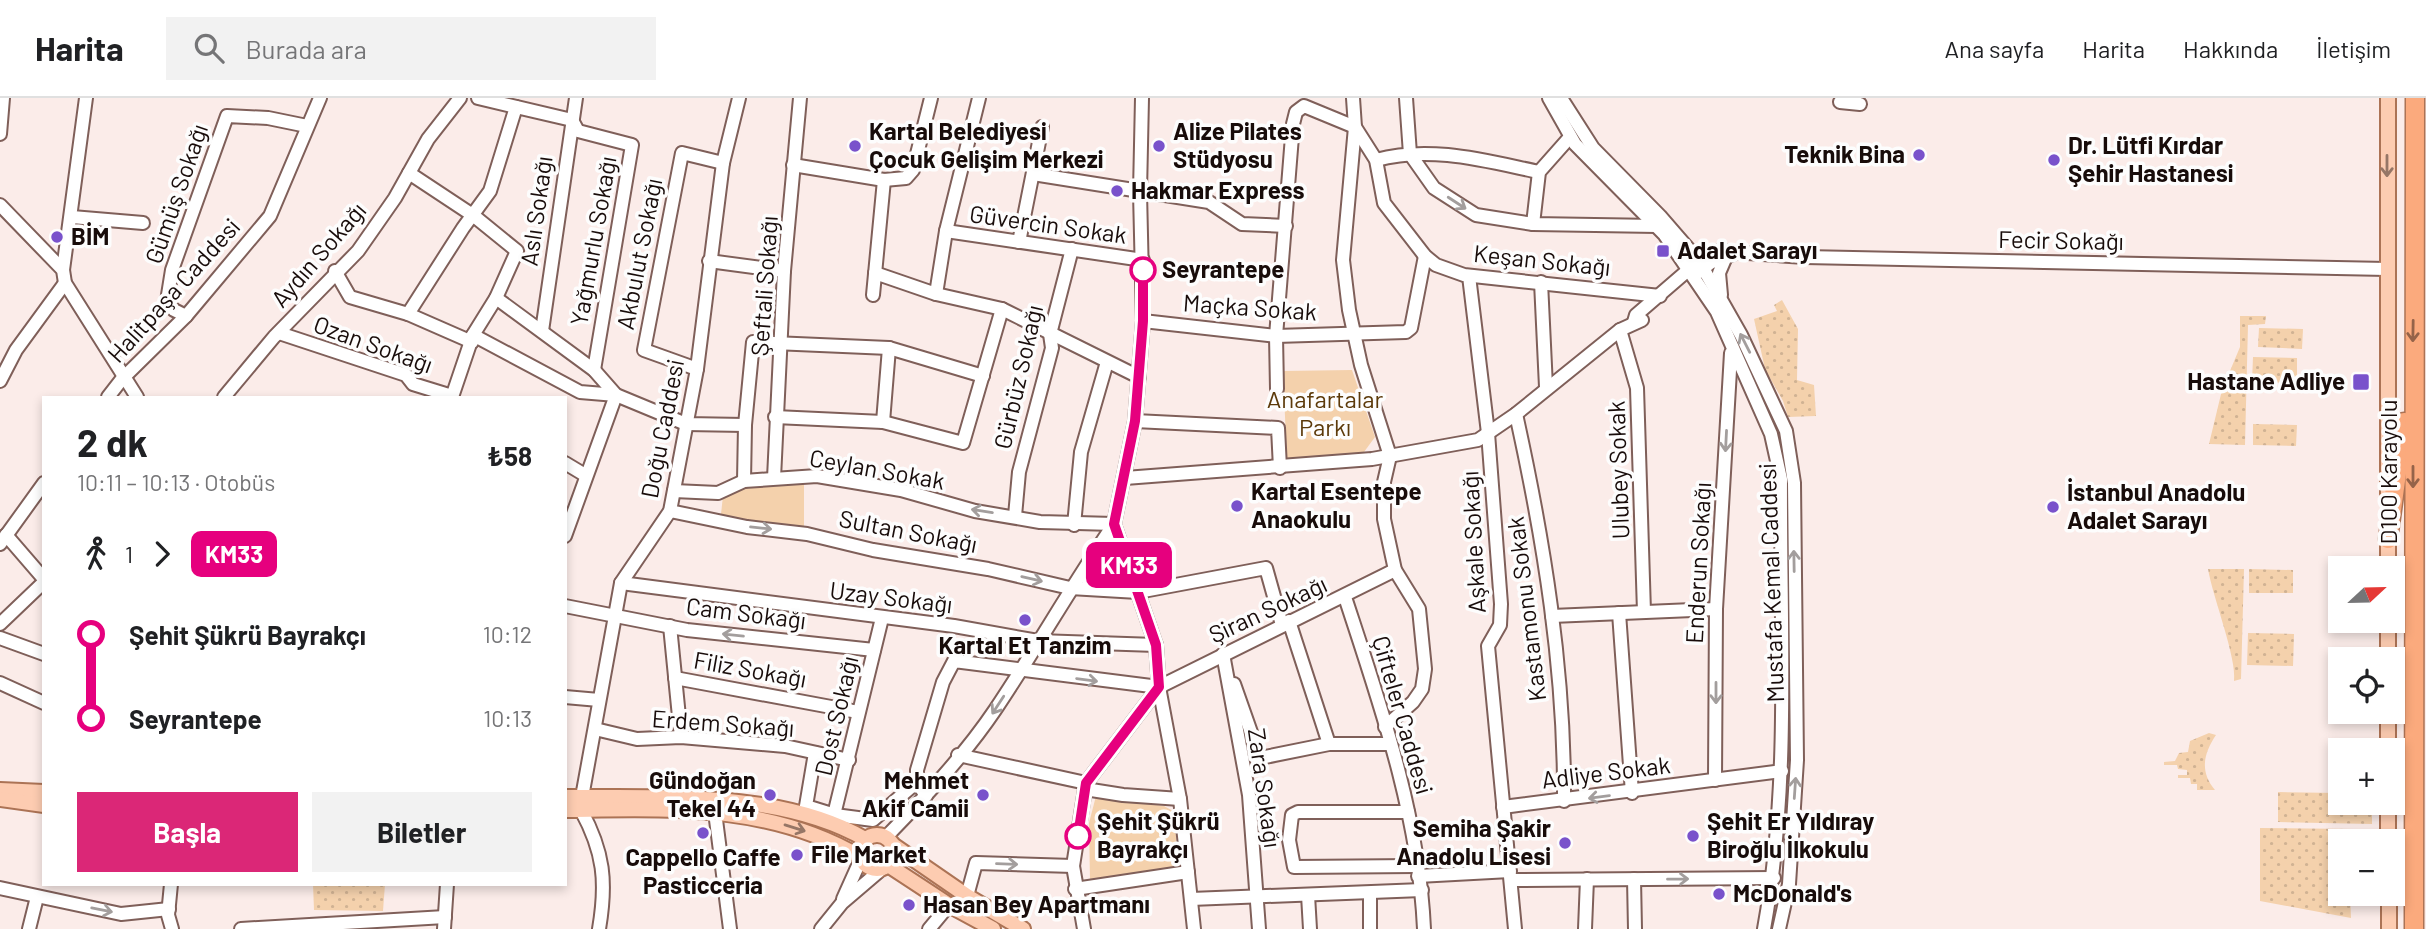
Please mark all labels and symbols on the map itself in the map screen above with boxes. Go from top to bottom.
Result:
place label: Kartal Belediyesi Çocuk Gelişim Merkezi [869,116,1103,173]
place label: Alize Pilates Stüdyosu [1173,116,1302,173]
street label: Gümüş Sokağı [138,120,213,267]
place label: Dr. Lütfi Kırdar Şehir Hastanesi [2068,130,2233,187]
marker: Kartal Belediyesi Çocuk Gelişim Merkezi [847,138,863,154]
marker: Alize Pilates Stüdyosu [1151,138,1167,154]
place label: Teknik Bina [1784,139,1905,168]
marker: Teknik Bina [1911,147,1927,163]
marker: Dr. Lütfi Kırdar Şehir Hastanesi [2046,152,2062,168]
street label: Aslı Sokağı [513,154,558,268]
street label: Yağmurlu Sokağı [563,154,622,328]
one-way arrow [2380,154,2394,177]
place label: Hakmar Express [1131,175,1305,204]
street label: Akbulut Sokağı [610,176,667,332]
marker: Hakmar Express [1109,183,1125,199]
street label: Aydın Sokağı [264,196,371,312]
one-way arrow [1446,196,1466,210]
street label: Güvercin Sokak [968,198,1129,249]
street label: Halitpaşa Caddesi [101,212,245,368]
street label: Şeftali Sokağı [744,215,783,357]
place label: BİM [71,221,109,250]
street label: Fecir Sokağı [1998,224,2124,255]
marker: BİM [49,229,65,245]
place label: Adalet Sarayı [1677,235,1818,264]
street label: Keşan Sokağı [1472,238,1612,281]
marker: Adalet Sarayı [1655,243,1671,259]
place label: Seyrantepe [1162,254,1284,283]
marker: Seyrantepe [1130,257,1156,283]
street label: Maçka Sokak [1182,287,1318,326]
street label: Gürbüz Sokağı [987,302,1048,452]
street label: Ozan Sokağı [310,309,437,379]
one-way arrow [2407,319,2420,342]
one-way arrow [1738,333,1752,354]
street label: Doğu Caddesi [634,357,689,500]
place label: Hastane Adliye [2187,366,2345,395]
marker: Hastane Adliye [2351,372,2371,392]
park label: Anafartalar Parkı [1267,384,1384,441]
street label: D100 Karayolu [2373,399,2402,545]
street label: Ulubey Sokak [1601,400,1634,540]
one-way arrow [1719,430,1732,453]
street label: Ceylan Sokak [807,442,947,495]
street label: Mustafa Kemal Caddesi [1752,463,1789,703]
one-way arrow [2406,465,2420,488]
street label: Aşkale Sokağı [1454,470,1491,614]
place label: Kartal Esentepe Anaokulu [1251,476,1422,533]
place label: İstanbul Anadolu Adalet Sarayı [2067,477,2245,534]
street label: Enderun Sokağı [1679,481,1716,644]
marker: Kartal Esentepe Anaokulu [1229,498,1245,514]
marker: İstanbul Anadolu Adalet Sarayı [2045,499,2061,515]
street label: Sultan Sokağı [837,503,980,558]
one-way arrow [971,504,994,517]
street label: Kastamonu Sokak [1500,515,1551,703]
one-way arrow [749,522,772,535]
line badge: KM33 [1080,542,1178,588]
one-way arrow [1787,550,1801,573]
north arrow [2328,556,2404,634]
street label: Şiran Sokağı [1204,569,1331,649]
one-way arrow [1020,573,1043,586]
street label: Uzay Sokağı [828,575,954,618]
street label: Cam Sokağı [685,591,808,634]
marker: Kartal Et Tanzim [1017,612,1033,628]
one-way arrow [722,628,744,641]
place label: Kartal Et Tanzim [938,630,1112,659]
street label: Çifteler Caddesi [1367,632,1440,797]
street label: Filiz Sokağı [692,644,809,693]
street label: Dost Sokağı [808,653,863,778]
one-way arrow [1075,673,1098,686]
one-way arrow [1709,681,1722,704]
one-way arrow [990,695,1005,714]
street label: Erdem Sokağı [651,703,795,742]
street label: Zara Sokağı [1243,726,1288,849]
street label: Adliye Sokak [1540,749,1672,794]
place label: Gündoğan Tekel 44 [649,765,756,822]
place label: Mehmet Akif Camii [862,765,969,822]
one-way arrow [1789,777,1802,800]
marker: Gündoğan Tekel 44 [762,787,778,803]
marker: Mehmet Akif Camii [975,787,991,803]
one-way arrow [1588,790,1611,803]
place label: Şehit Şükrü Bayrakçı [1097,806,1220,863]
place label: Şehit Er Yıldıray Biroğlu İlkokulu [1707,806,1874,863]
place label: Semiha Şakir Anadolu Lisesi [1396,813,1551,870]
one-way arrow [783,822,805,835]
marker: Şehit Şükrü Bayrakçı [1065,823,1091,849]
marker: Cappello Caffe Pasticceria [695,825,711,841]
marker: Şehit Er Yıldıray Biroğlu İlkokulu [1685,828,1701,844]
marker: Semiha Şakir Anadolu Lisesi [1557,835,1573,851]
place label: File Market [811,839,927,868]
place label: Cappello Caffe Pasticceria [625,842,781,899]
marker: File Market [789,847,805,863]
one-way arrow [996,858,1019,871]
one-way arrow [1666,872,1689,886]
place label: McDonald's [1733,878,1852,907]
marker: McDonald's [1711,886,1727,902]
place label: Hasan Bey Apartmanı [923,889,1150,918]
marker: Hasan Bey Apartmanı [901,897,917,913]
one-way arrow [90,904,113,918]

